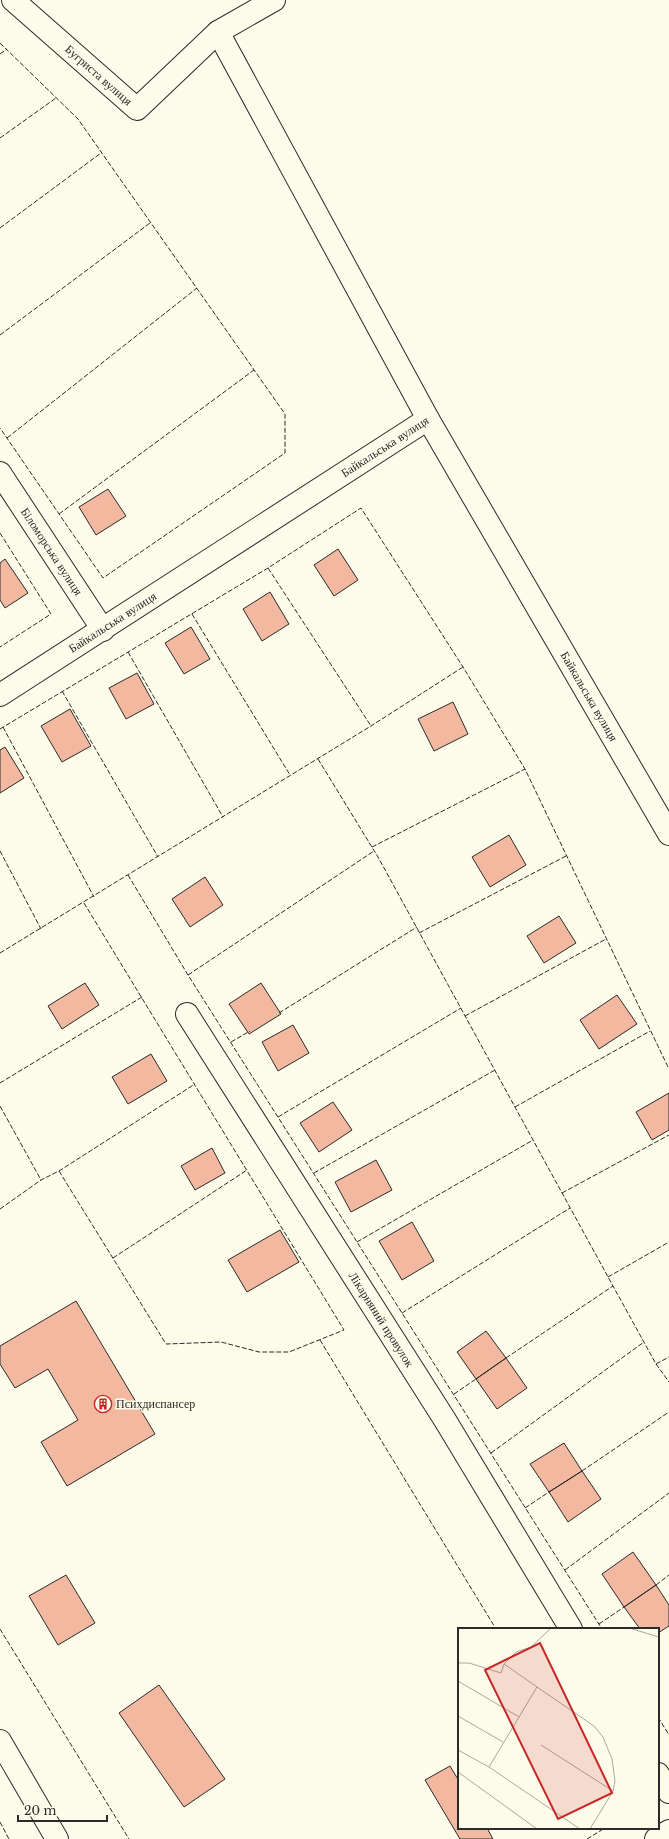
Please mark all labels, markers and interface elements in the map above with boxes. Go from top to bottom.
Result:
street label: Бугриста вулиця [62,41,136,109]
street label: Байкальська вулиця [338,412,432,480]
street label: Біломорська вулиця [18,505,86,598]
street label: Байкальська вулиця [66,588,159,656]
street label: Байкальська вулиця [558,648,622,744]
street label: Лікарняний провулок [346,1269,418,1370]
building icon: Психдиспансер [93,1394,113,1414]
place label: Психдиспансер [116,1396,195,1411]
inset map [458,1628,659,1829]
scale bar [18,1797,107,1823]
text: 20 m [24,1803,56,1818]

